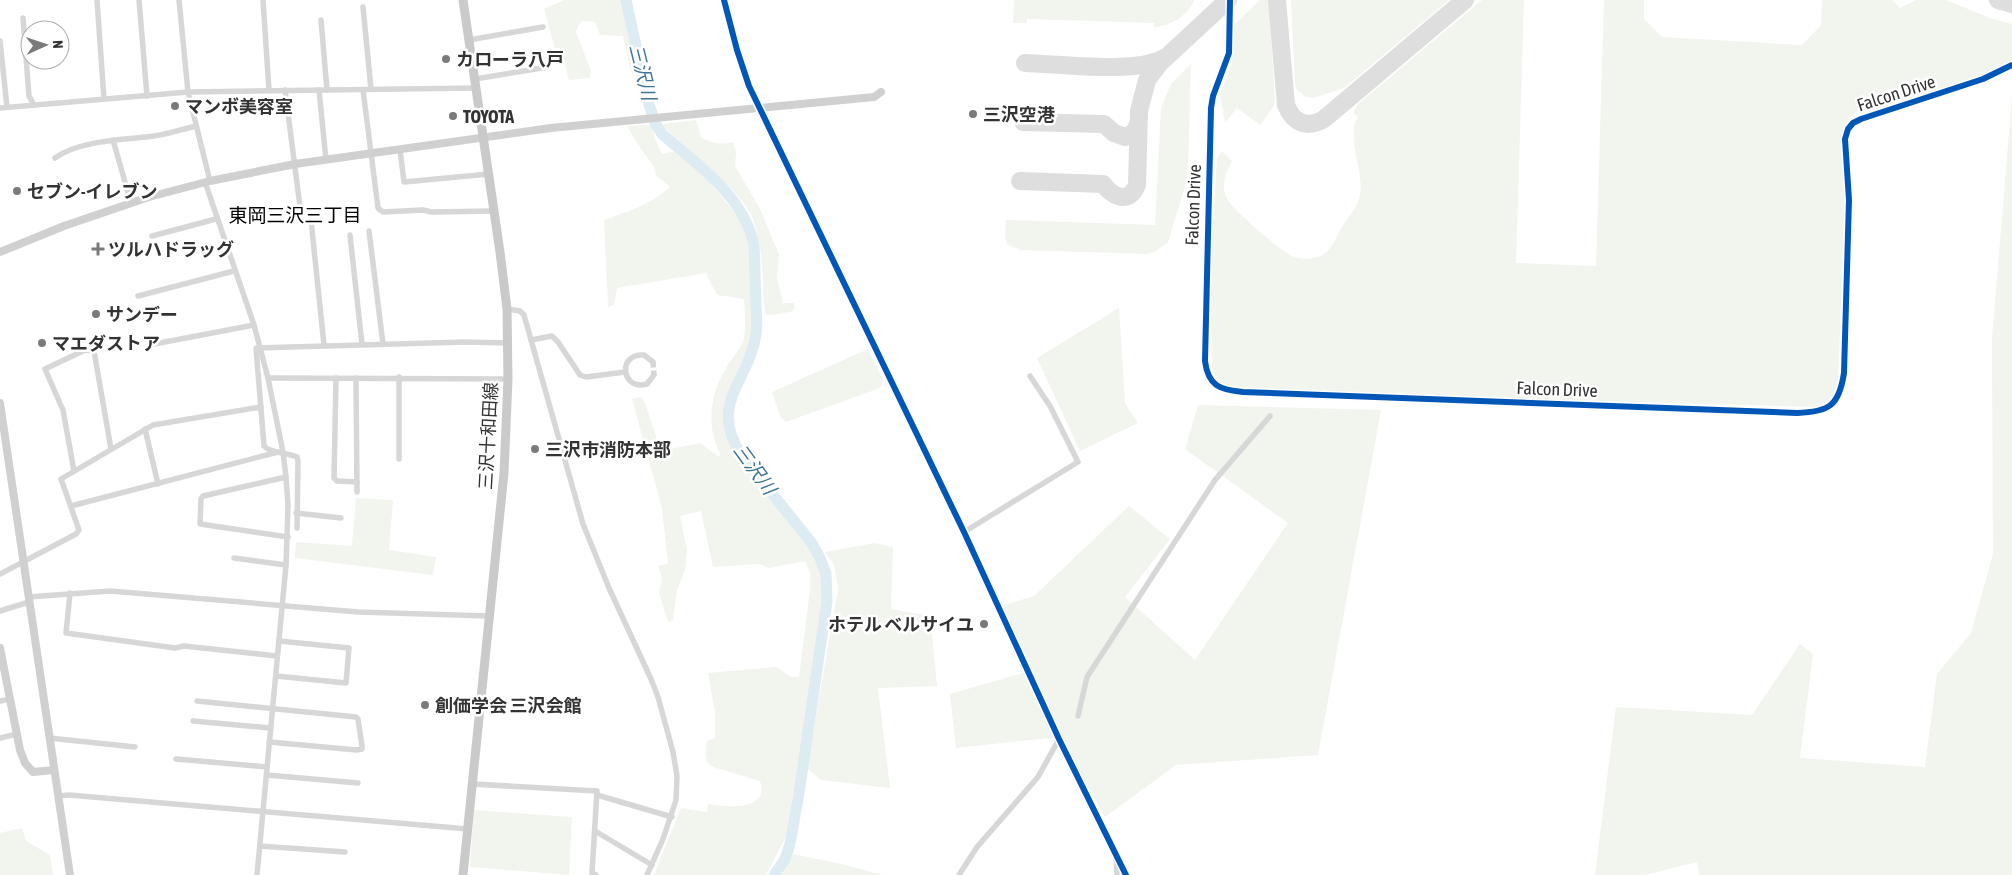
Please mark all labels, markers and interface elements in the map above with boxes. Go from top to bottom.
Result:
north arrow [20,20,70,70]
text: N [50,40,66,49]
water label: 三沢川 [625,42,661,104]
place label: カローラ八戸 [456,49,564,70]
marker: カローラ八戸 [440,53,452,65]
street label: Falcon Drive [1854,70,1938,116]
place label: マンボ美容室 [185,96,293,117]
marker: マンボ美容室 [169,100,181,112]
place label: 三沢空港 [983,104,1055,125]
place label: TOYOTA [463,106,514,127]
marker: 三沢空港 [967,108,979,120]
marker: TOYOTA [447,110,459,122]
street label: Falcon Drive [1181,164,1205,246]
place label: セブン-イレブン [27,181,158,202]
marker: セブン-イレブン [11,185,23,197]
district label: 東岡三沢三丁目 [228,204,362,226]
place label: ツルハドラッグ [108,239,234,260]
marker: ツルハドラッグ [92,243,104,255]
place label: サンデー [106,304,178,325]
marker: サンデー [90,308,102,320]
place label: マエダストア [52,333,160,354]
marker: マエダストア [36,337,48,349]
street label: Falcon Drive [1516,377,1598,401]
street label: 三沢十和田線 [475,382,501,490]
place label: 三沢市消防本部 [545,439,671,460]
water label: 三沢川 [729,439,782,500]
marker: 三沢市消防本部 [529,443,541,455]
place label: ホテル ベルサイユ [828,614,974,635]
marker: ホテル ベルサイユ [978,618,990,630]
place label: 創価学会 三沢会館 [435,695,581,716]
marker: 創価学会 三沢会館 [419,699,431,711]

